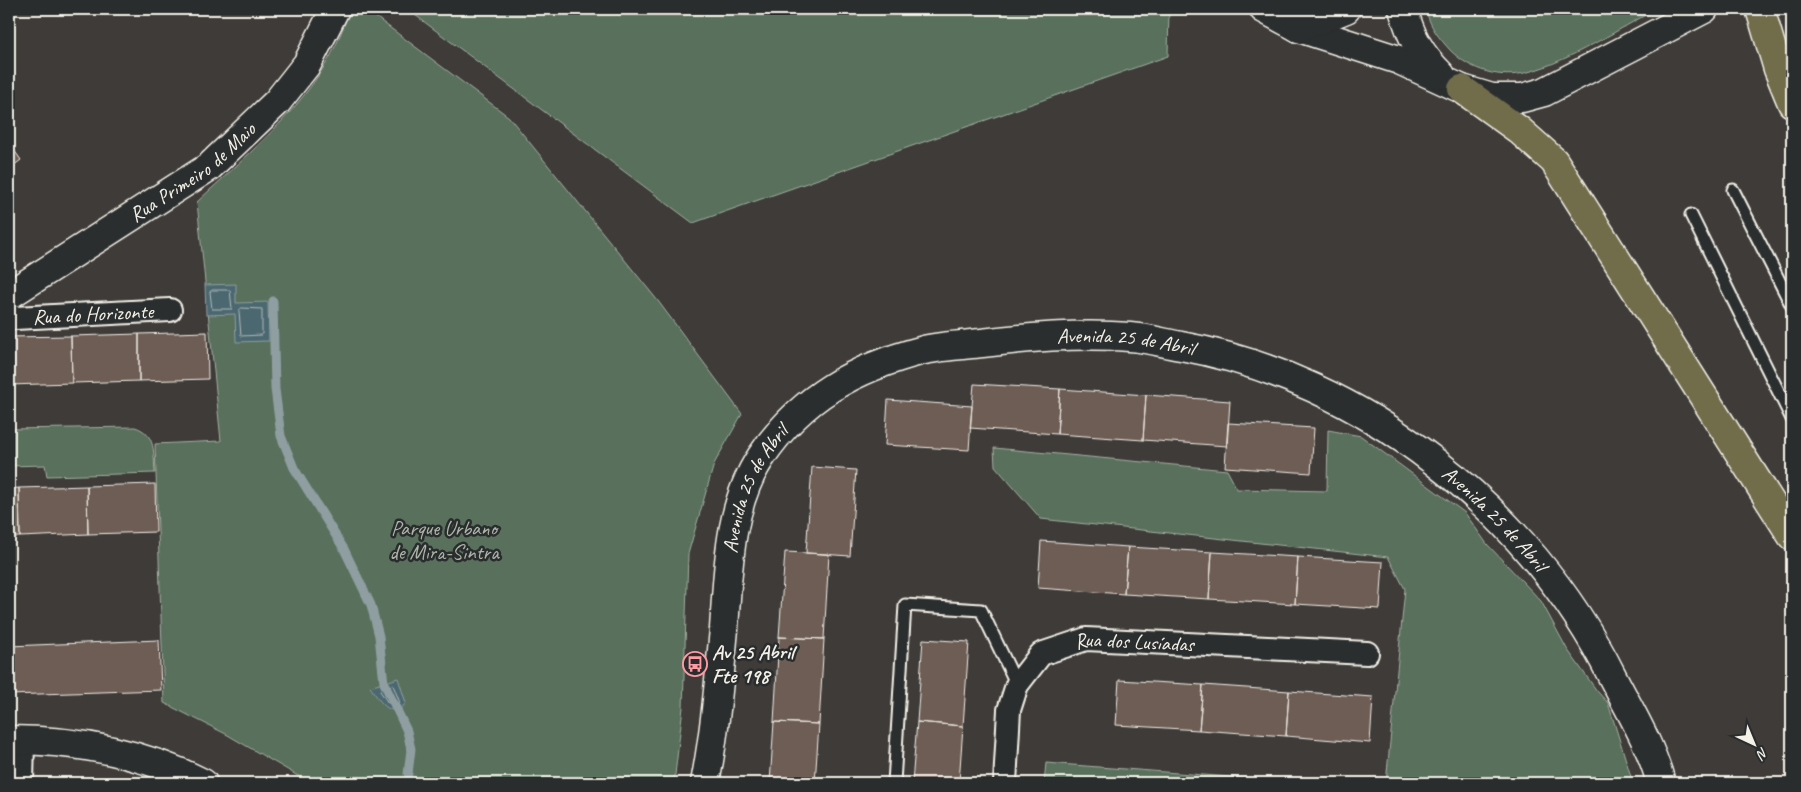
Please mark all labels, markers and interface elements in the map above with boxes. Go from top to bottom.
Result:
street label: Rua Primeiro de Maio [124,115,262,228]
street label: Rua do Horizonte [32,298,156,330]
street label: Avenida 25 de Abril [1056,322,1200,362]
street label: Avenida 25 de Abril [717,416,796,554]
street label: Avenida 25 de Abril [1437,460,1555,579]
park label: Parque Urbano de Mira-Sintra [389,515,500,565]
street label: Rua dos Lusíadas [1071,626,1196,657]
place label: Av 25 Abril Fte 198 [712,639,798,689]
bus stop icon: Av 25 Abril Fte 198 [682,651,708,677]
north arrow [1728,720,1778,770]
text: N [1752,744,1772,764]

